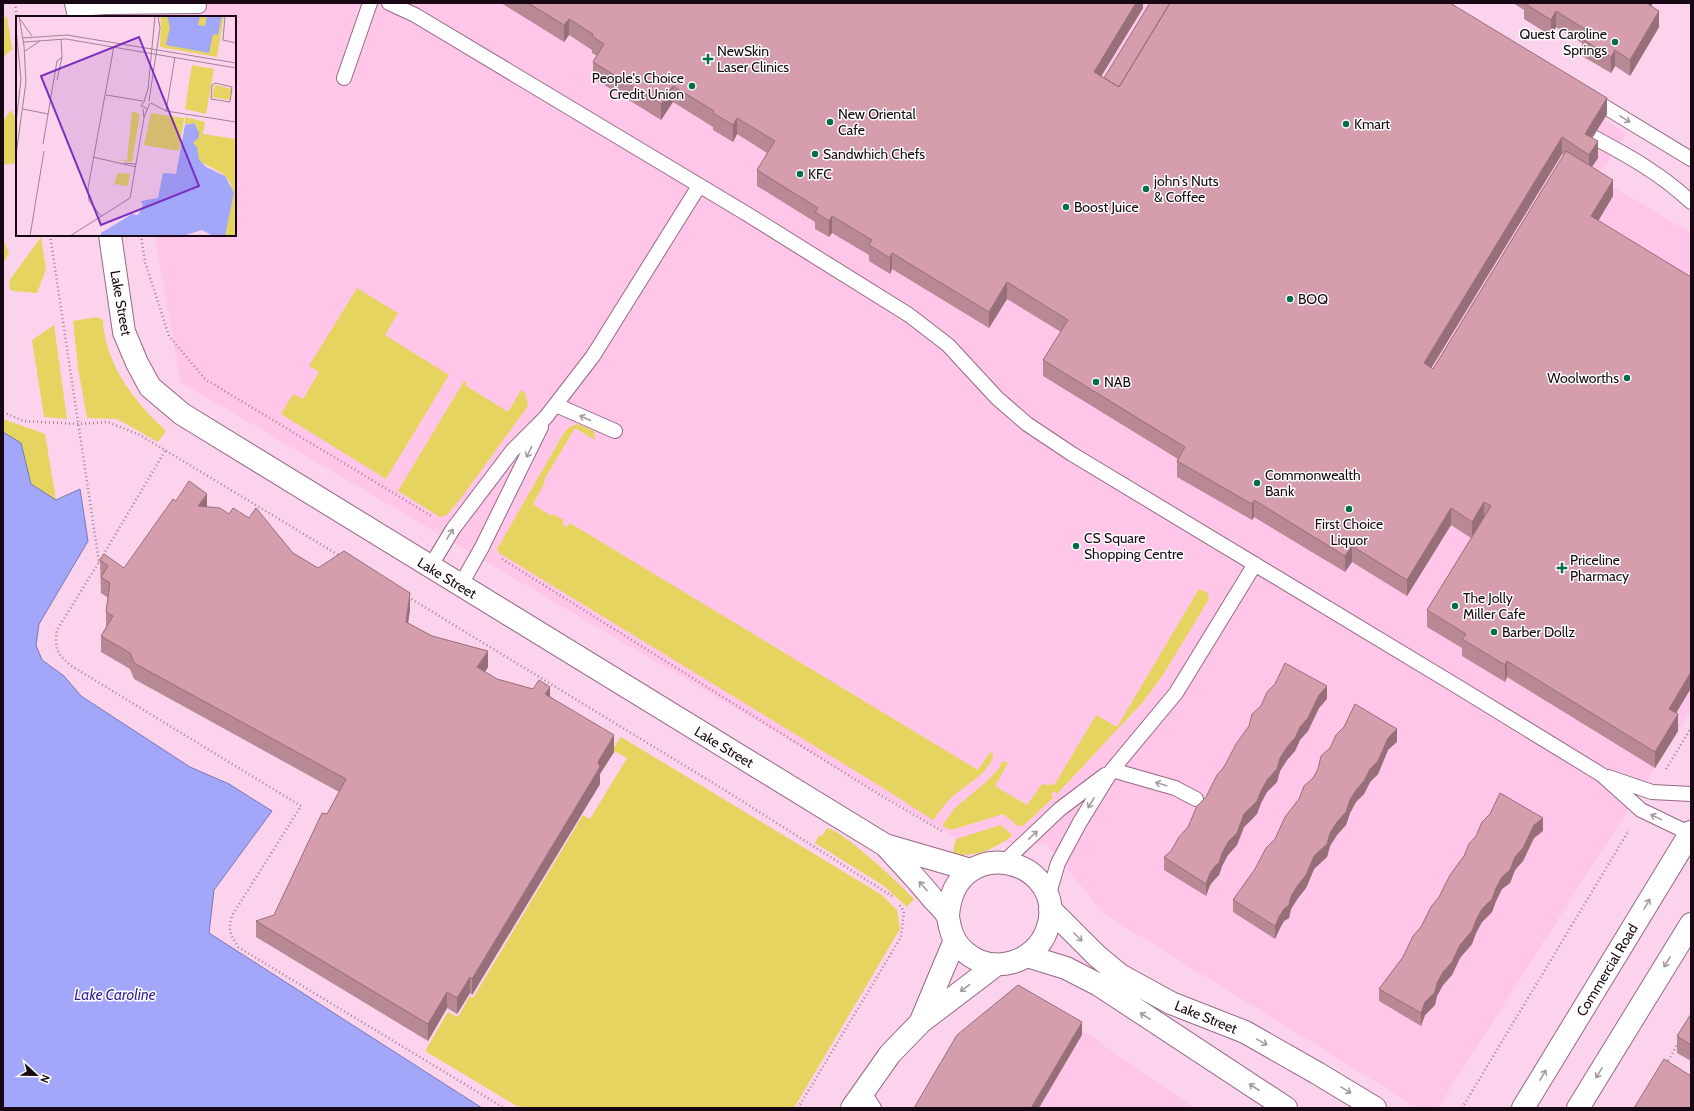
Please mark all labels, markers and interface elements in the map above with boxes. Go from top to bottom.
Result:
inset map [16,16,236,236]
place label: Quest Caroline Springs [1520,25,1607,59]
marker: Quest Caroline Springs [1610,37,1620,47]
place label: NewSkin Laser Clinics [717,42,789,76]
marker: NewSkin Laser Clinics [702,53,714,65]
place label: People's Choice Credit Union [592,69,684,103]
marker: People's Choice Credit Union [687,81,697,91]
place label: New Oriental Cafe [838,105,917,139]
place label: Kmart [1354,115,1390,133]
one-way arrow [1619,115,1631,123]
marker: New Oriental Cafe [825,117,835,127]
marker: Kmart [1341,119,1351,129]
place label: Sandwhich Chefs [823,145,925,163]
marker: Sandwhich Chefs [810,149,820,159]
place label: KFC [808,165,832,183]
marker: KFC [795,169,805,179]
place label: john's Nuts & Coffee [1153,172,1219,206]
marker: john's Nuts & Coffee [1141,184,1151,194]
place label: Boost Juice [1074,198,1139,216]
marker: Boost Juice [1061,202,1071,212]
street label: Lake Street [106,269,136,337]
place label: BOQ [1298,290,1328,308]
marker: BOQ [1285,294,1295,304]
place label: Woolworths [1547,369,1619,387]
place label: NAB [1104,373,1131,391]
marker: Woolworths [1622,373,1632,383]
marker: NAB [1091,377,1101,387]
one-way arrow [580,413,592,421]
one-way arrow [525,446,532,458]
place label: Commonwealth Bank [1265,466,1361,500]
marker: Commonwealth Bank [1252,478,1262,488]
marker: First Choice Liquor [1344,504,1354,514]
place label: First Choice Liquor [1315,515,1383,549]
one-way arrow [447,528,455,540]
place label: CS Square Shopping Centre [1084,529,1183,563]
marker: CS Square Shopping Centre [1071,541,1081,551]
place label: Priceline Pharmacy [1570,551,1629,585]
street label: Lake Street [414,553,480,603]
marker: Priceline Pharmacy [1557,563,1567,573]
place label: The Jolly Miller Cafe [1463,589,1525,623]
marker: The Jolly Miller Cafe [1450,601,1460,611]
place label: Barber Dollz [1502,623,1575,641]
marker: Barber Dollz [1489,627,1499,637]
street label: Lake Street [691,722,757,772]
one-way arrow [1155,779,1167,787]
one-way arrow [1087,797,1095,808]
one-way arrow [1650,813,1662,820]
one-way arrow [1027,831,1038,840]
one-way arrow [918,881,927,891]
one-way arrow [1644,898,1652,910]
street label: Commercial Road [1572,920,1642,1020]
one-way arrow [1073,932,1083,942]
one-way arrow [1663,957,1672,968]
one-way arrow [960,984,971,993]
water label: Lake Caroline [74,986,156,1004]
street label: Lake Street [1172,996,1240,1038]
one-way arrow [1140,1012,1151,1020]
one-way arrow [1256,1038,1268,1046]
north arrow [16,1055,56,1095]
one-way arrow [1595,1067,1603,1079]
one-way arrow [1539,1070,1547,1081]
text: N [37,1073,53,1085]
one-way arrow [1249,1083,1260,1091]
one-way arrow [1340,1087,1352,1095]

